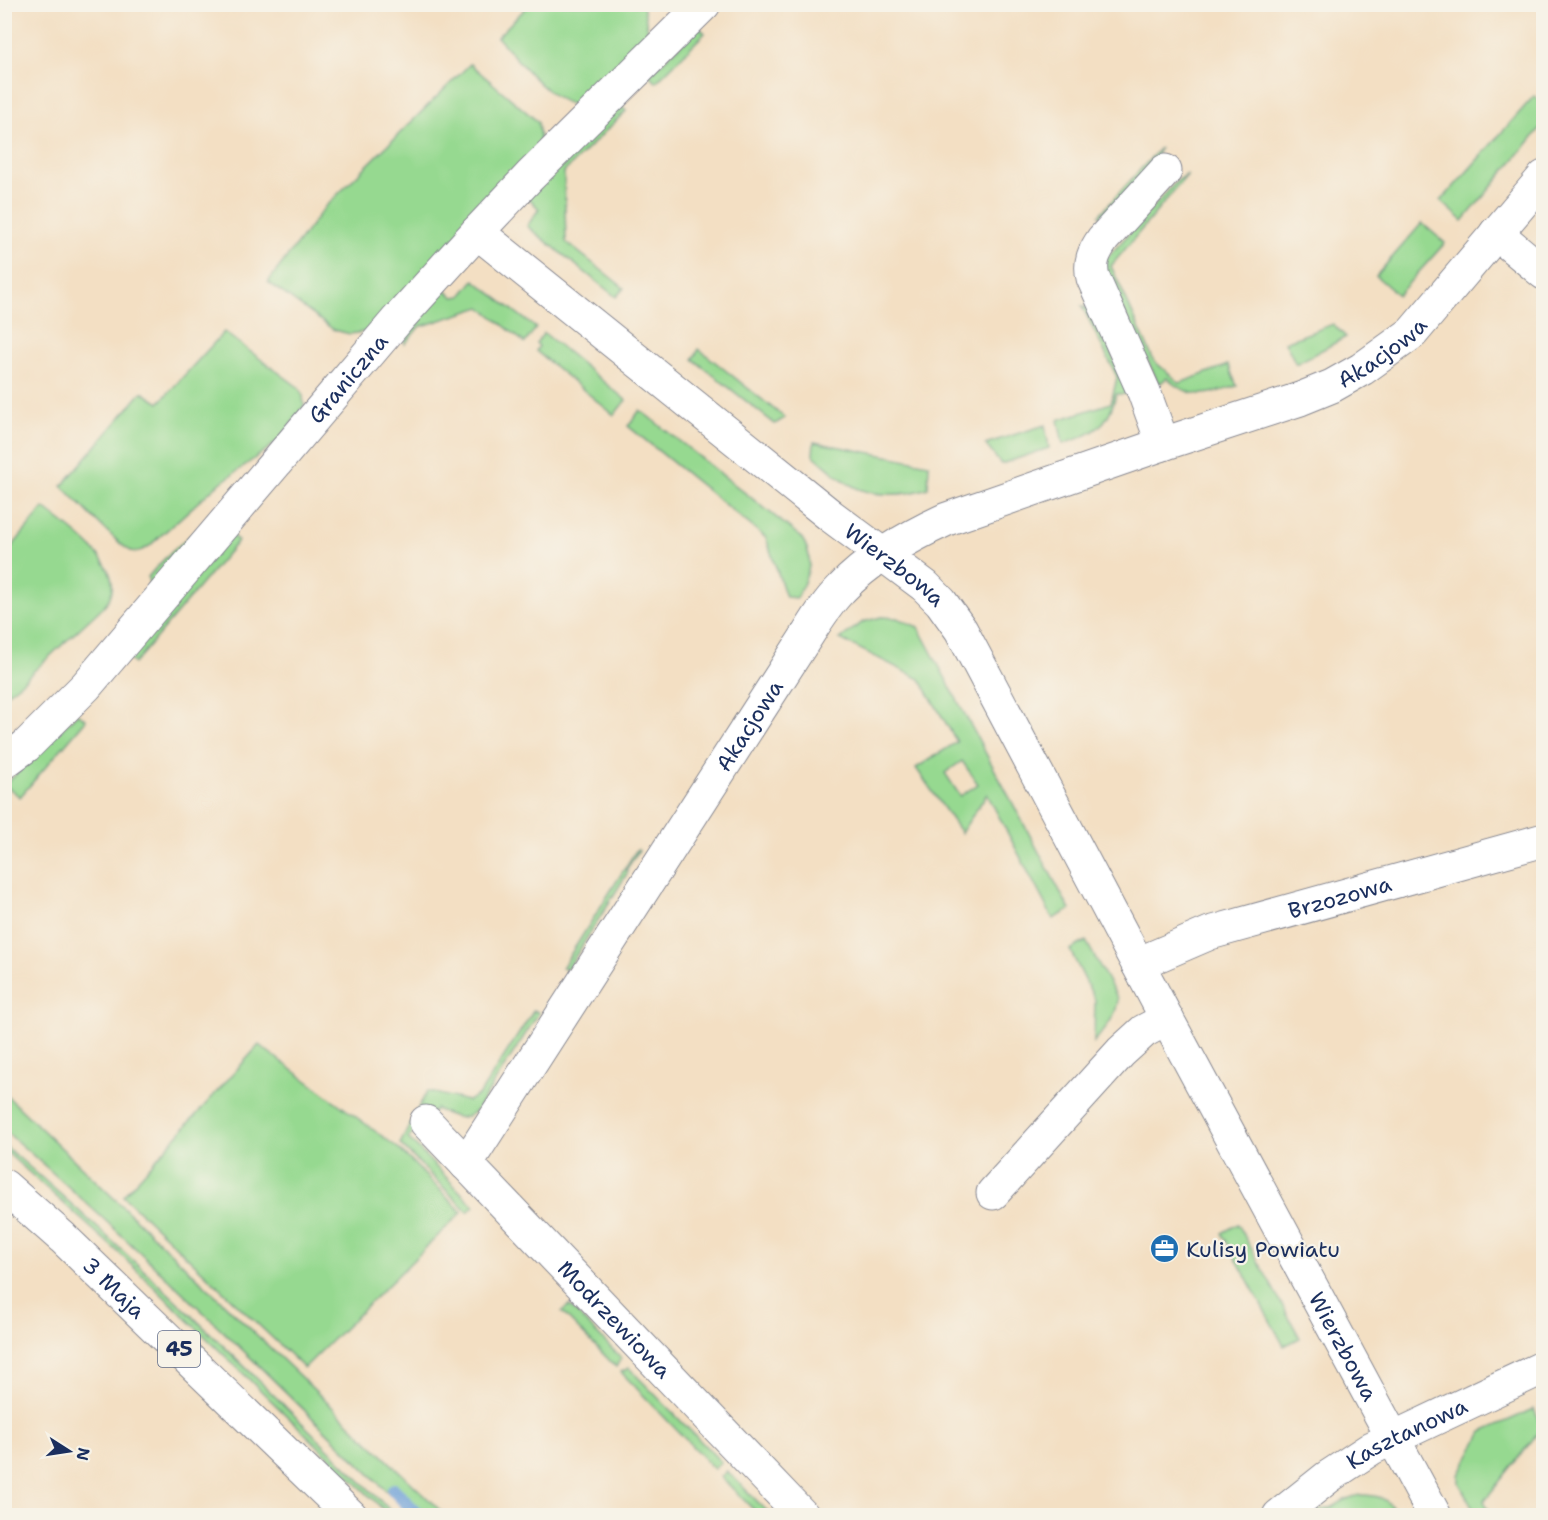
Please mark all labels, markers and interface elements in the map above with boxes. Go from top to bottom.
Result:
street label: Akacjowa [1332,312,1434,395]
street label: Graniczna [302,327,395,430]
street label: Wierzbowa [838,517,951,613]
street label: Akacjowa [709,674,790,777]
street label: Brzozowa [1285,869,1395,926]
office icon: Kulisy Powiatu [1149,1233,1181,1265]
place label: Kulisy Powiatu [1186,1235,1340,1264]
street label: 3 Maja [76,1251,152,1325]
street label: Modrzewiowa [551,1254,678,1385]
street label: Wierzbowa [1302,1287,1384,1406]
road number: 45 [158,1331,200,1367]
street label: Kasztanowa [1341,1391,1473,1476]
north arrow [39,1421,99,1481]
text: N [72,1446,95,1462]

